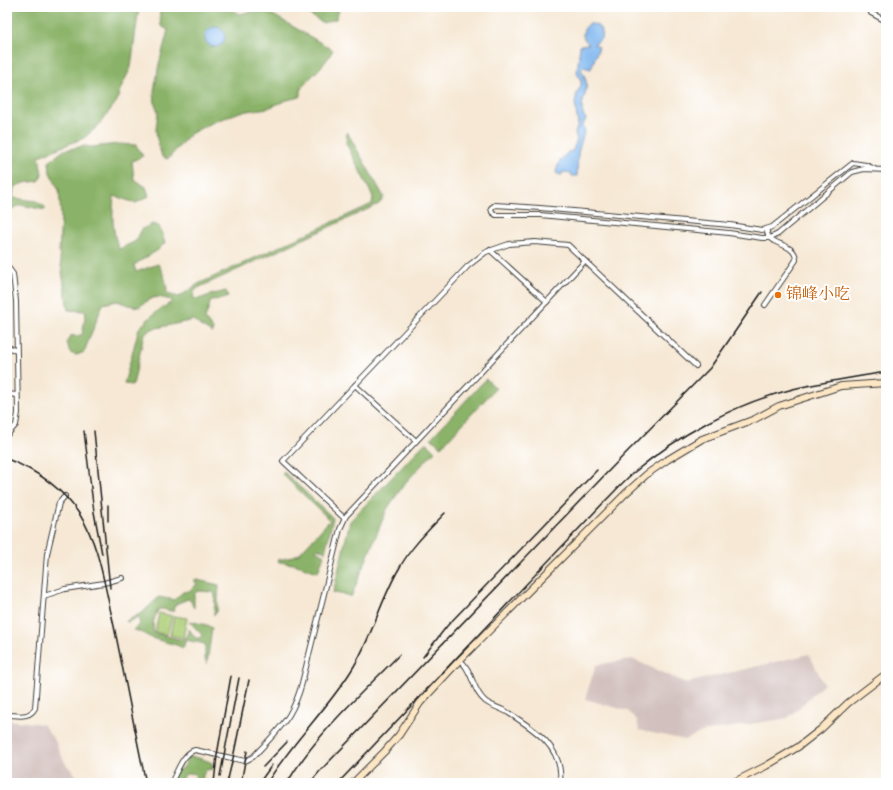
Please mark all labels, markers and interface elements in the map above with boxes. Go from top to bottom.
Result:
place label: 锦峰小吃 [786,284,850,307]
marker: 锦峰小吃 [773,290,783,300]

